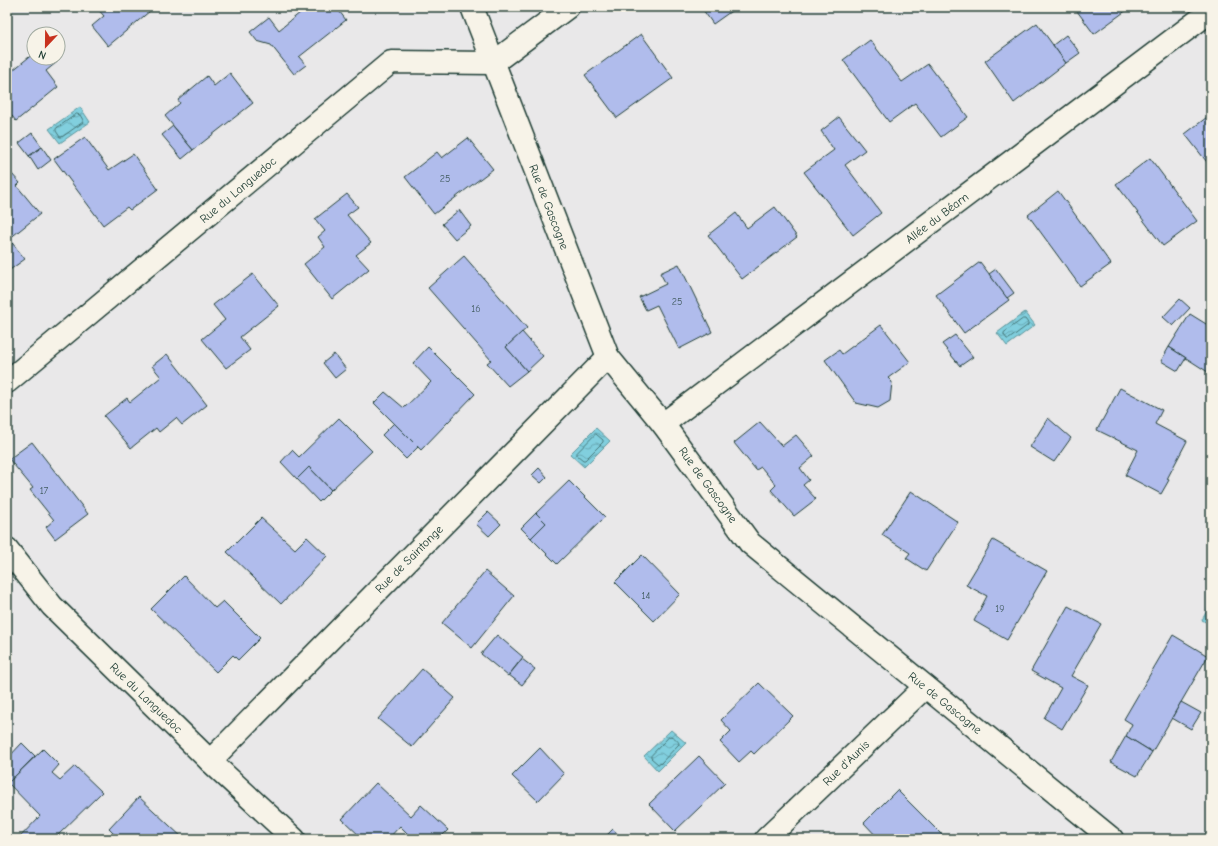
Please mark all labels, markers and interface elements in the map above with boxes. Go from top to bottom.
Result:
north arrow [26,26,66,66]
text: N [37,47,48,62]
street label: Rue du Languedoc [197,154,279,226]
street label: Rue de Gascogne [526,162,572,252]
house number: 25 [440,173,450,185]
street label: Allée du Béarn [903,190,971,246]
house number: 25 [672,296,682,308]
house number: 16 [471,303,481,315]
street label: Rue de Gascogne [676,444,740,526]
house number: 17 [40,485,49,497]
street label: Rue de Saintonge [372,522,446,596]
house number: 14 [642,590,651,602]
house number: 19 [995,603,1005,615]
street label: Rue du Languedoc [107,660,185,736]
street label: Rue de Gascogne [905,669,985,737]
street label: Rue d'Aunis [820,737,872,789]

